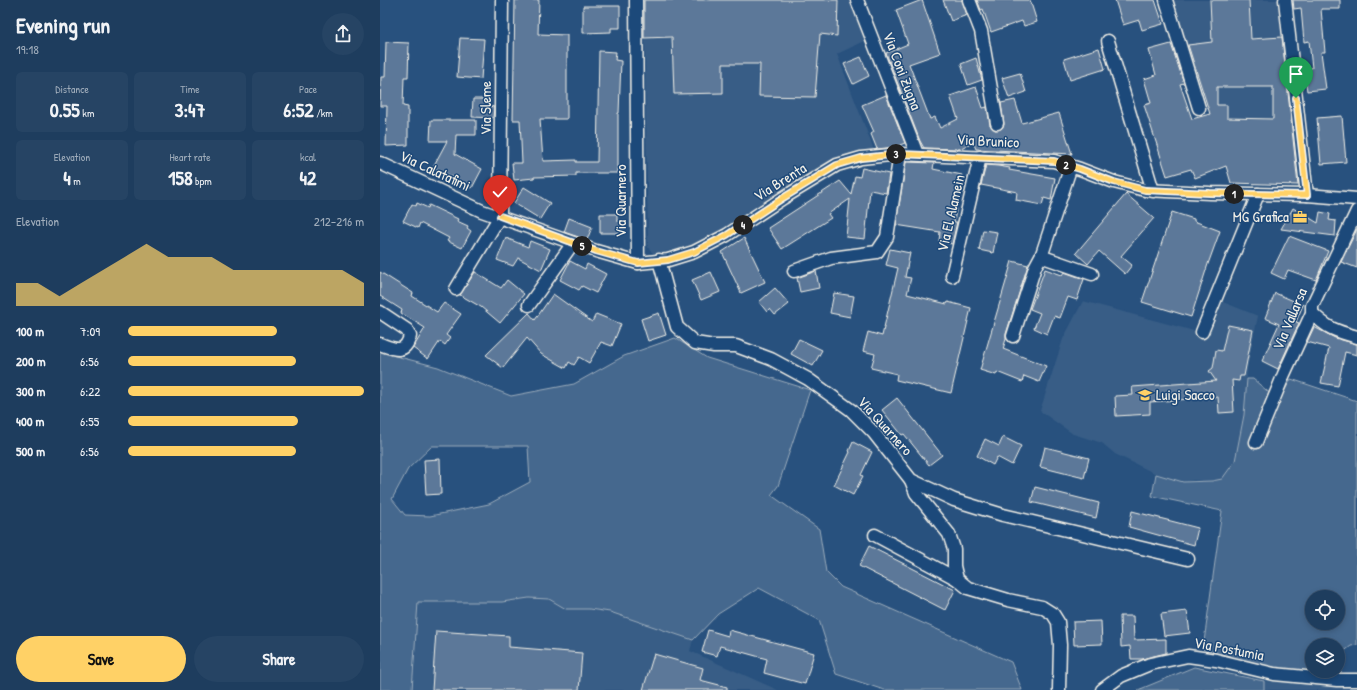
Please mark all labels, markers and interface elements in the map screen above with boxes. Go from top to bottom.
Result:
text: Evening run [16,10,110,40]
button: share [322,13,364,55]
street label: Via Coni Zugna [878,29,927,113]
text: 19:18 [16,40,39,58]
pin [1279,57,1313,98]
icon: arrive [1285,63,1307,85]
street label: Via Sleme [475,81,496,135]
text: Distance [55,82,89,96]
text: Time [180,82,200,96]
text: Pace [299,82,317,96]
text: 0.55 [50,96,80,123]
text: 3:47 [175,96,206,123]
text: 6:52 [283,96,314,123]
text: km [80,106,94,120]
text: /km [314,106,333,120]
street label: Via Brunico [956,128,1020,153]
pin: 3 [886,144,906,164]
street label: Via Calatafimi [396,145,474,196]
text: 3 [894,147,898,161]
text: Elevation [54,150,90,164]
text: Heart rate [169,150,211,164]
text: kcal [300,150,316,164]
pin: 2 [1056,155,1076,175]
street label: Via Brenta [749,157,810,206]
text: 2 [1063,158,1069,172]
text: 4 [63,164,71,191]
text: 158 [168,164,193,191]
text: 42 [300,164,316,191]
street label: Via Quarnero [610,164,631,238]
street label: Via El Alamein [931,172,970,254]
text: m [71,174,81,188]
text: bpm [193,174,212,188]
pin [483,175,517,216]
icon: check [489,181,511,203]
pin: 1 [1224,184,1244,204]
text: 1 [1232,187,1236,201]
place label: MG Grafica [1233,206,1289,227]
office icon: MG Grafica [1292,209,1308,225]
text: Elevation [16,212,59,230]
text: 212–216 m [314,212,364,230]
pin: 4 [733,215,753,235]
text: 4 [741,218,745,232]
pin: 5 [572,236,592,256]
text: 5 [580,239,584,253]
street label: Via Vallarsa [1267,285,1312,353]
text: 100 m [16,322,44,340]
text: 7:09 [80,322,100,340]
text: 200 m [16,352,46,370]
text: 6:56 [80,352,99,370]
text: 300 m [16,382,45,400]
text: 6:22 [80,382,100,400]
place label: Luigi Sacco [1156,384,1215,405]
school or university icon: Luigi Sacco [1137,387,1153,403]
street label: Via Quarnero [853,391,918,460]
text: 400 m [16,412,44,430]
text: 6:55 [80,412,99,430]
text: 500 m [16,442,45,460]
text: 6:56 [80,442,99,460]
map controls [1305,590,1345,678]
button: locate [1305,590,1345,630]
street label: Via Postumia [1192,631,1266,666]
button: Save [16,636,186,682]
button: Share [194,636,364,682]
button: layers [1305,638,1345,678]

